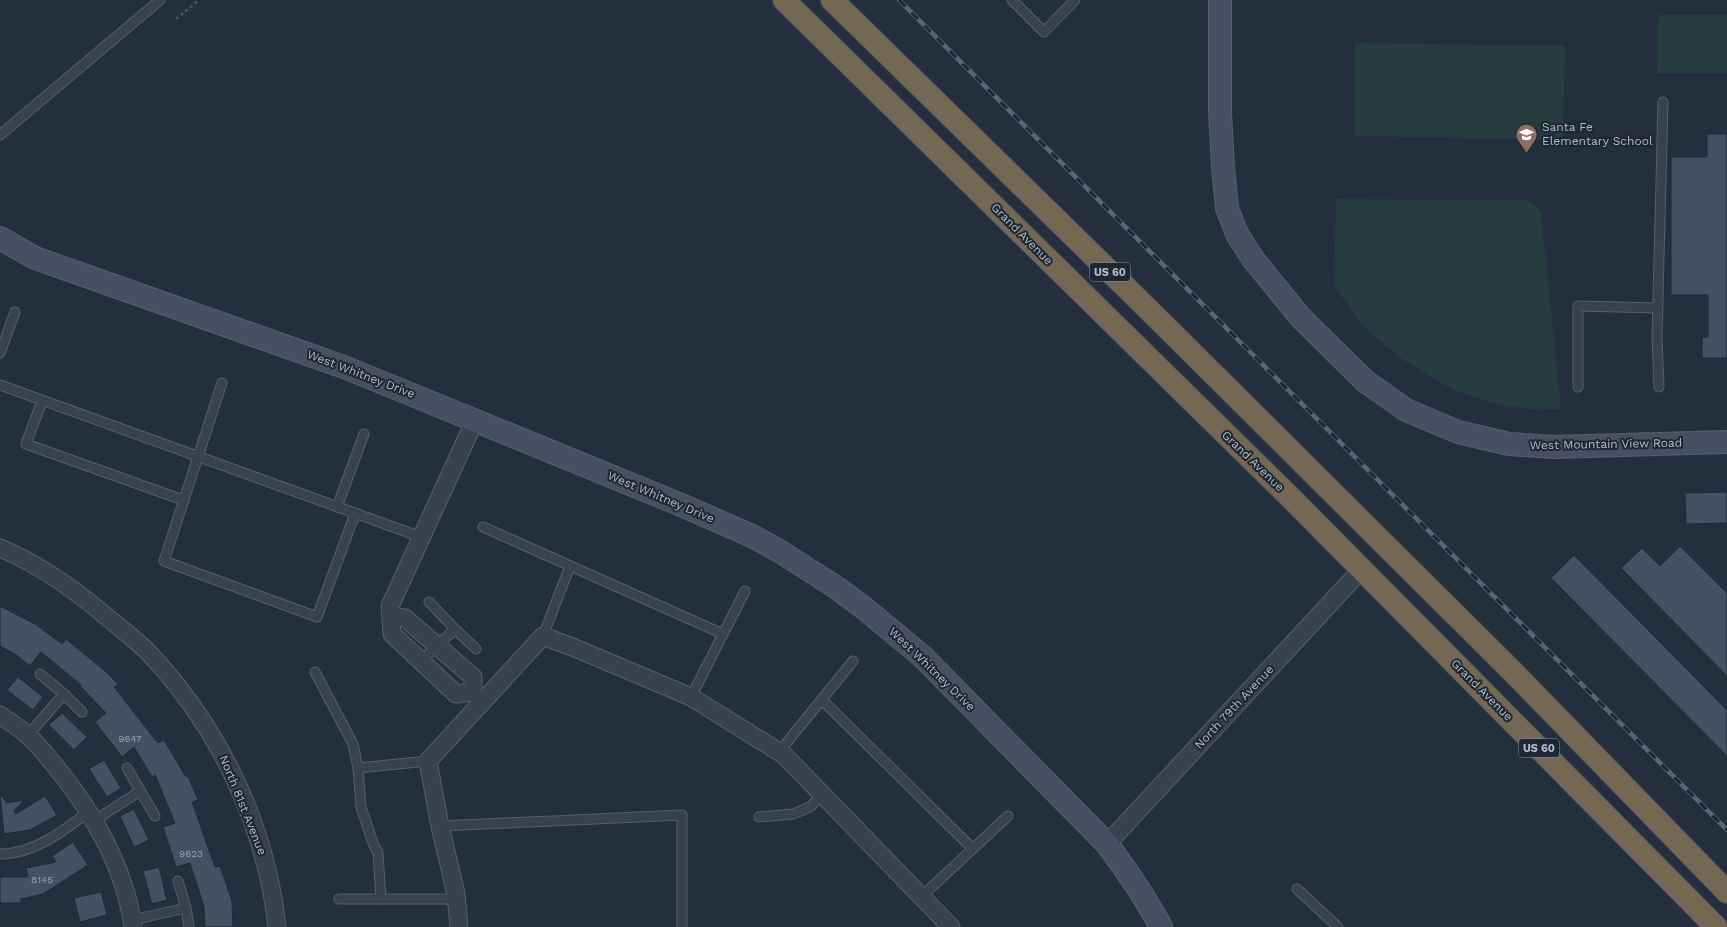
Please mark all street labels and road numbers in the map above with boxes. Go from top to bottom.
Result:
street label: Grand Avenue [988,200,1056,268]
road number: US 60 [1090,263,1130,281]
street label: West Whitney Drive [305,347,417,401]
street label: Grand Avenue [1219,428,1287,494]
street label: West Mountain View Road [1530,436,1682,452]
street label: West Whitney Drive [606,468,716,526]
street label: West Whitney Drive [886,624,978,714]
street label: Grand Avenue [1448,656,1516,724]
street label: North 79th Avenue [1192,662,1276,752]
road number: US 60 [1519,739,1559,757]
street label: North 81st Avenue [217,753,269,857]

